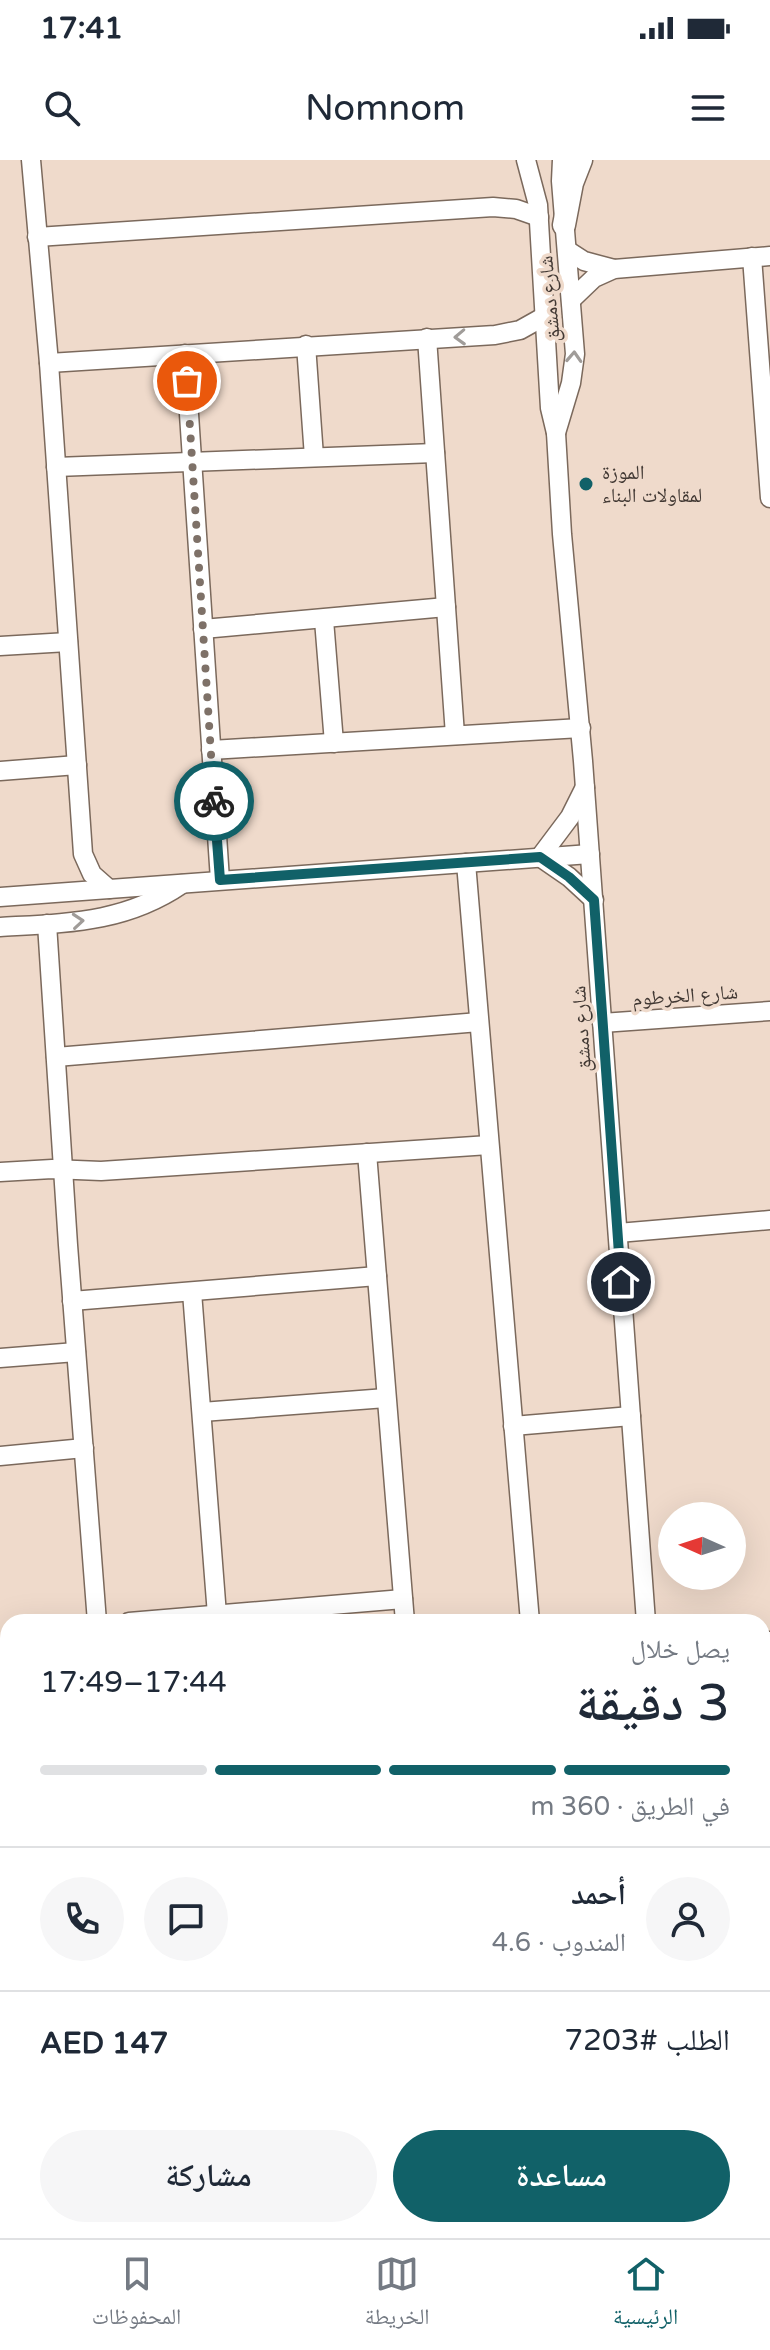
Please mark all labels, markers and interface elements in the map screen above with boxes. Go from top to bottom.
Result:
text: 17:41 [40,10,123,47]
icon: search [40,86,84,130]
icon: menu [686,86,730,130]
text: Nomnom [305,87,465,130]
street label: شارع دمشق [534,255,566,343]
one-way arrow [453,328,466,345]
pin [153,347,221,415]
one-way arrow [566,350,583,363]
icon: bag [165,359,209,403]
place label: الموزة لمقاولات البناء [602,461,702,508]
marker: الموزة لمقاولات البناء [577,475,595,493]
courier [174,761,254,841]
icon: bike [192,779,236,823]
one-way arrow [72,913,85,930]
street label: شارع الخرطوم [631,980,739,1013]
street label: شارع دمشق [567,985,597,1073]
pin [587,1248,655,1316]
icon: home [599,1260,643,1304]
north arrow [658,1502,746,1590]
map controls [658,1502,746,1590]
text: يصل خلال [631,1634,730,1665]
text: 17:44–17:49 [40,1664,227,1701]
text: 3 دقيقة [576,1672,730,1735]
text: في الطريق · 360 m [530,1791,730,1822]
text: أحمد [571,1876,626,1913]
button: phone [40,1877,124,1961]
button: chat [144,1877,228,1961]
button: person [646,1877,730,1961]
text: المندوب · 4.6 [492,1927,626,1958]
text: الطلب #7203 [564,2022,730,2059]
text: AED 147 [40,2025,168,2062]
button: مشاركة [40,2130,377,2222]
button: مساعدة [393,2130,730,2222]
tab: المحفوظات [92,2252,181,2338]
tab: الخريطة [365,2252,430,2338]
tab: الرئيسية [613,2252,678,2338]

